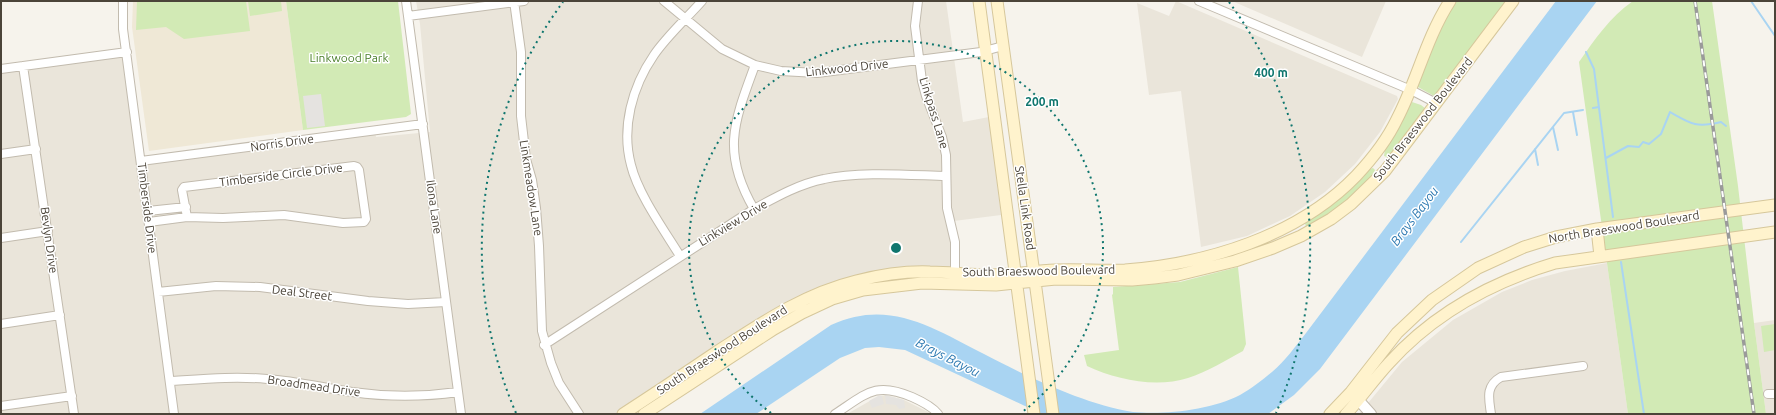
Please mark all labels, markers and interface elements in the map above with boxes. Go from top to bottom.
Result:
park label: Linkwood Park [310,51,388,64]
street label: South Braeswood Boulevard [1371,55,1475,183]
street label: Linkwood Drive [805,57,889,78]
text: 400 m [1254,66,1288,79]
street label: Linkpass Lane [917,76,952,150]
text: 200 m [1025,95,1059,108]
street label: Norris Drive [249,132,314,153]
street label: Linkmeadow Lane [517,139,545,237]
street label: Timberside Circle Drive [219,160,343,189]
street label: Timberside Drive [135,162,160,254]
street label: Stella Link Road [1013,165,1038,251]
street label: Ilona Lane [424,179,445,235]
water label: Brays Bayou [1387,184,1441,248]
street label: Linkview Drive [696,197,769,248]
street label: Bevlyn Drive [38,206,61,274]
street label: North Braeswood Boulevard [1548,208,1700,245]
centre of rings [889,241,903,255]
street label: South Braeswood Boulevard [963,263,1115,278]
street label: Deal Street [271,282,333,303]
street label: South Braeswood Boulevard [654,303,789,397]
water label: Brays Bayou [914,335,982,379]
street label: Broadmead Drive [267,373,361,398]

